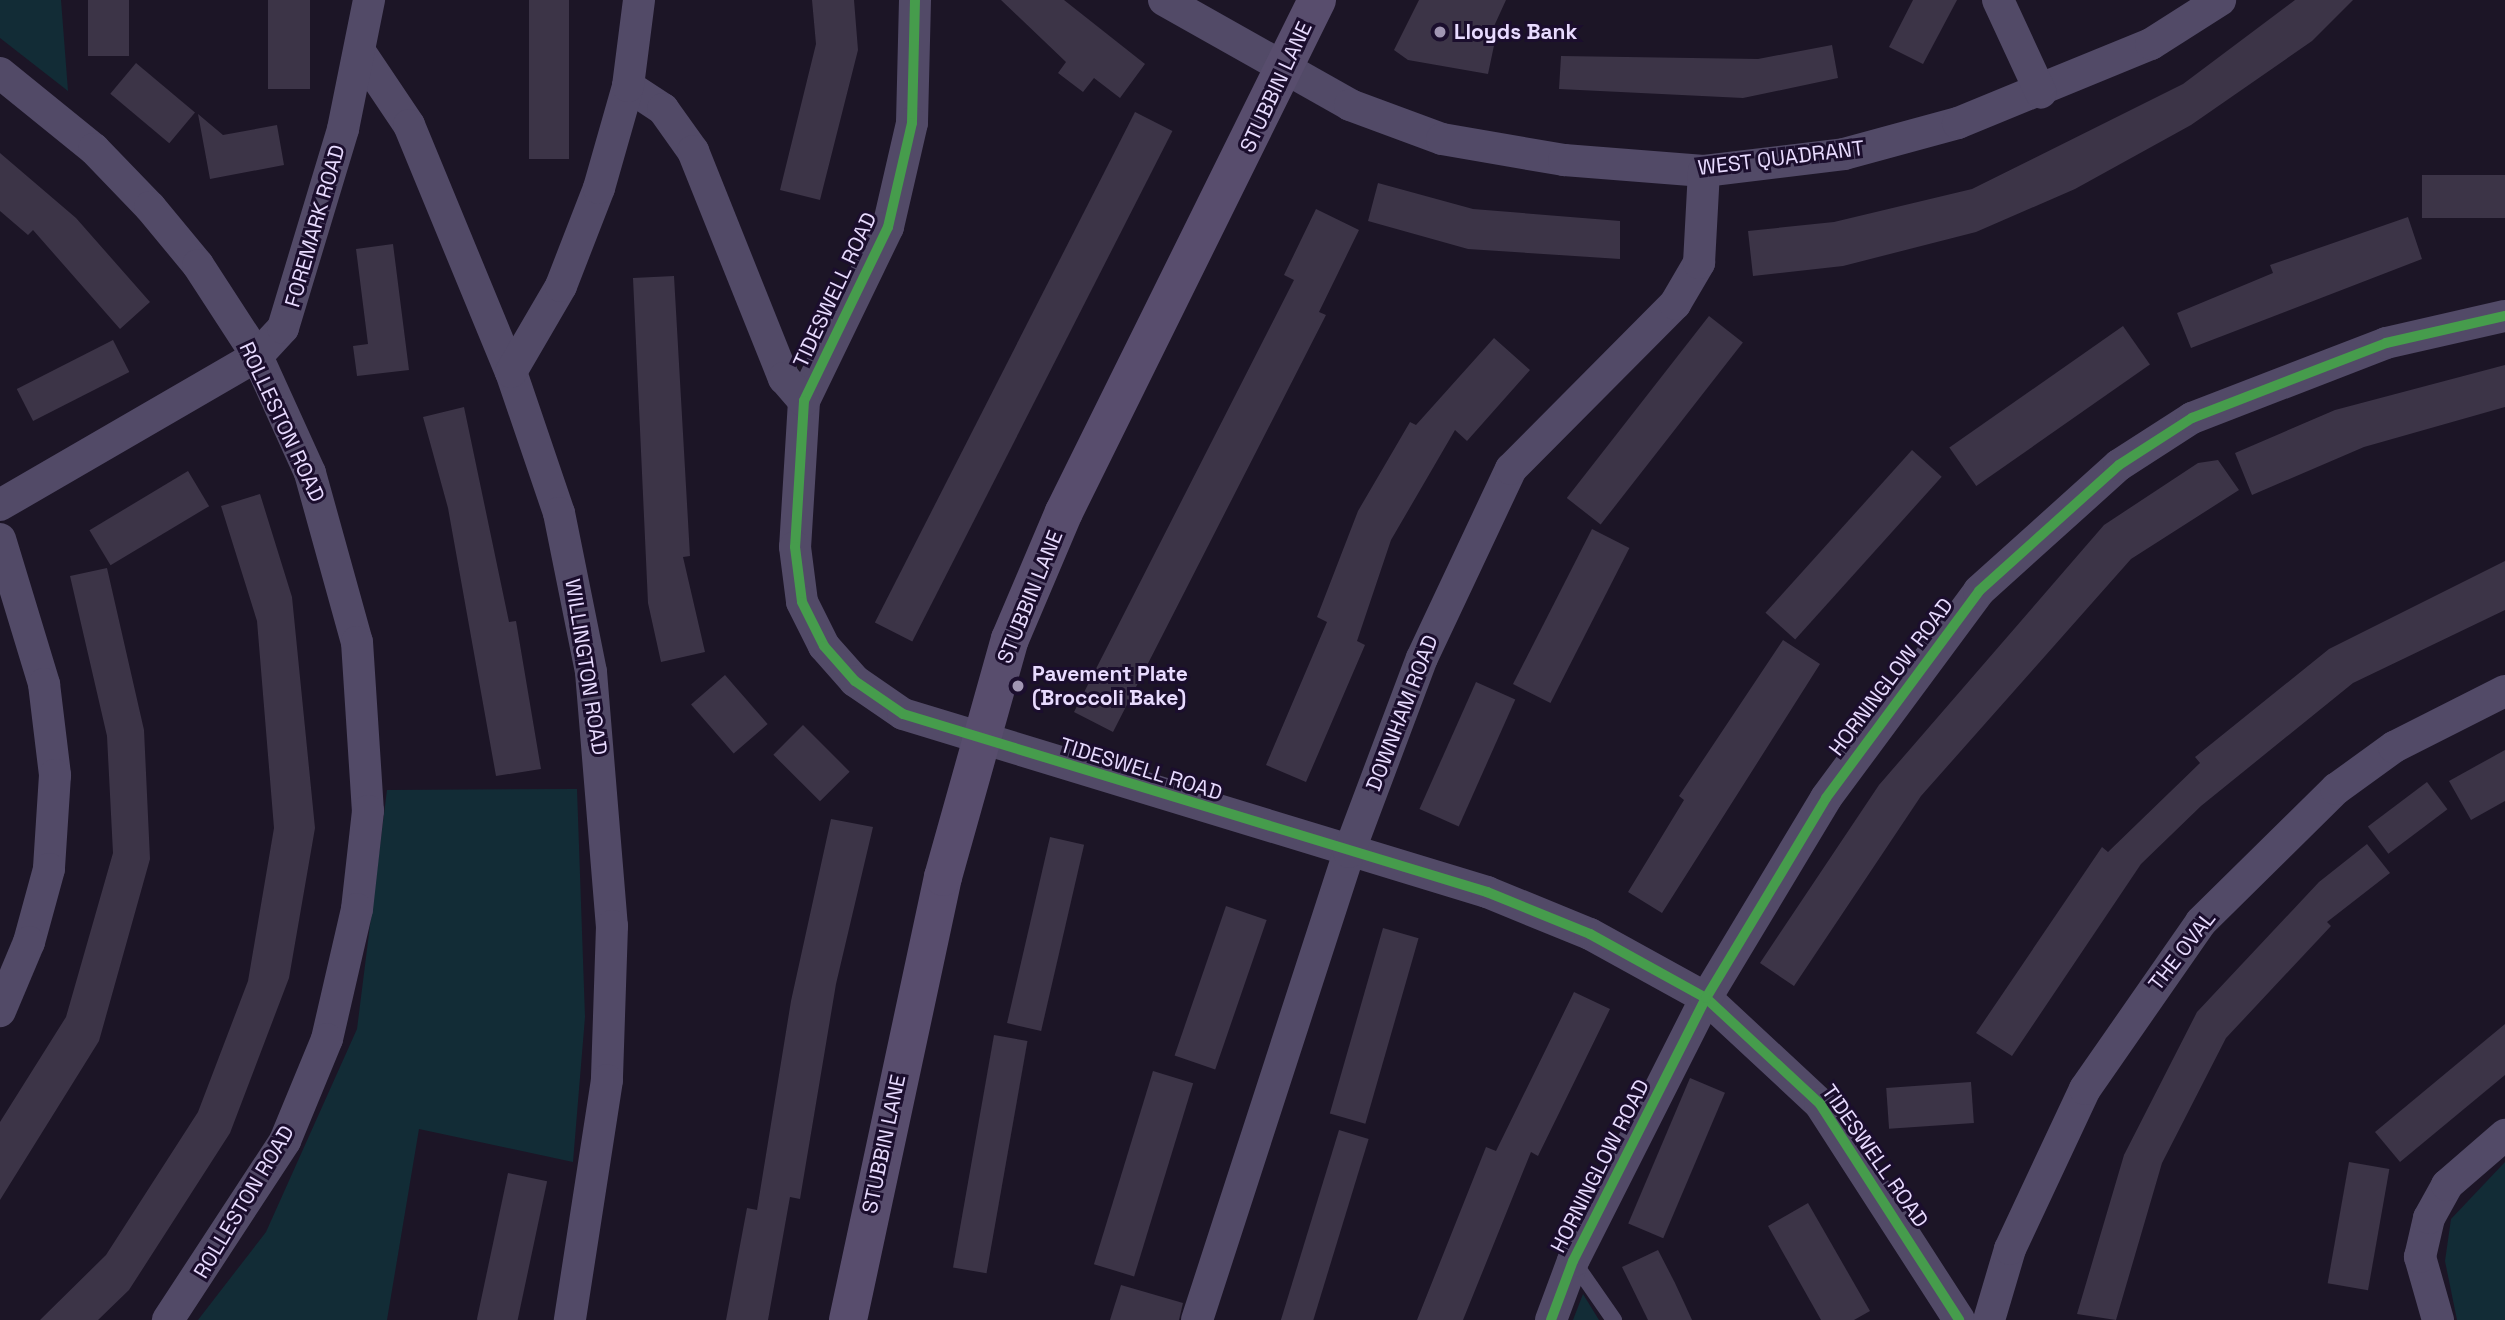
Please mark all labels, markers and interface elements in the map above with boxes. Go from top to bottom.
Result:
street label: STUBBIN LANE [1235,18,1317,156]
place label: Lloyds Bank [1454,19,1577,45]
marker: Lloyds Bank [1432,24,1448,40]
street label: WEST QUADRANT [1696,135,1866,181]
street label: FOREMARK ROAD [280,142,350,310]
street label: TIDESWELL ROAD [788,208,882,372]
street label: ROLLESTON ROAD [234,338,330,506]
street label: STUBBIN LANE [992,527,1068,667]
street label: WILLINGTON ROAD [560,577,612,757]
street label: HORNINGLOW ROAD [1823,593,1959,761]
street label: DOWNHAM ROAD [1361,631,1443,795]
place label: Pavement Plate (Broccoli Bake) [1032,661,1188,711]
marker: Pavement Plate (Broccoli Bake) [1010,678,1026,694]
street label: TIDESWELL ROAD [1057,732,1225,806]
street label: THE OVAL [2143,906,2221,996]
street label: STUBBIN LANE [857,1072,911,1216]
street label: HORNINGLOW ROAD [1545,1075,1655,1257]
street label: TIDESWELL ROAD [1816,1080,1934,1232]
street label: ROLLESTON ROAD [188,1121,300,1283]

